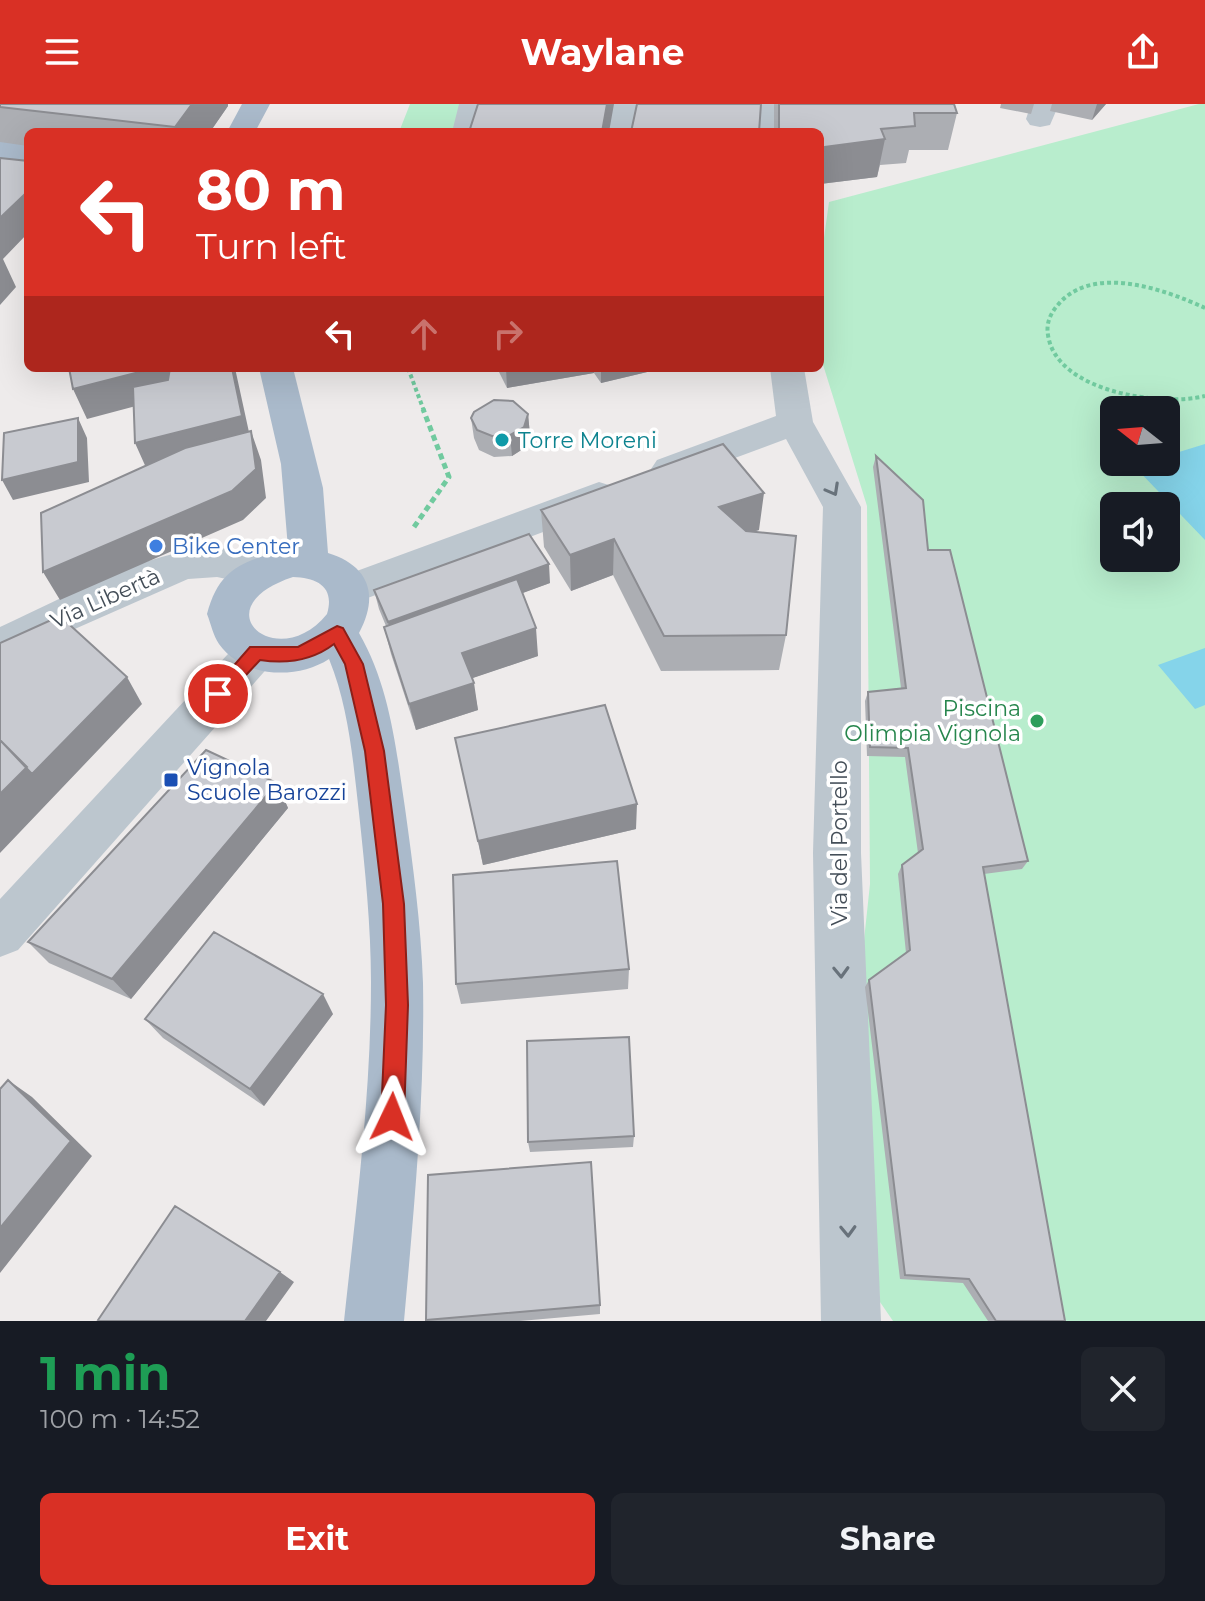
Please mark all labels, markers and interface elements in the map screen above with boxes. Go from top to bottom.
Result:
icon: menu [40,30,84,74]
text: Waylane [520,30,685,74]
icon: share [1121,30,1165,74]
text: 80 m [196,156,346,224]
icon: left [64,160,168,264]
text: Turn left [196,224,347,268]
icon: left [318,312,362,356]
icon: ahead [402,312,446,356]
icon: right [486,312,530,356]
north arrow [1100,396,1180,476]
map controls [1100,396,1180,572]
place label: Torre Moreni [518,427,657,454]
marker: Torre Moreni [493,431,511,449]
one-way arrow [823,481,839,496]
button: sound [1100,492,1180,572]
place label: Bike Center [172,533,300,560]
marker: Bike Center [147,537,165,555]
street label: Via Libertà [46,562,164,635]
pin [184,660,252,728]
icon: arrive [196,672,240,716]
place label: Piscina Olimpia Vignola [844,695,1021,747]
marker: Piscina Olimpia Vignola [1028,712,1046,730]
place label: Vignola Scuole Barozzi [187,754,347,806]
street label: Via del Portello [826,760,853,926]
marker: Vignola Scuole Barozzi [162,771,180,789]
one-way arrow [832,966,849,979]
position arrow [350,1075,434,1159]
one-way arrow [840,1225,857,1238]
text: 1 min [40,1344,170,1402]
button: close [1081,1347,1165,1431]
text: 100 m · 14:52 [40,1403,200,1435]
button: Exit [40,1493,595,1585]
button: Share [611,1493,1165,1585]

